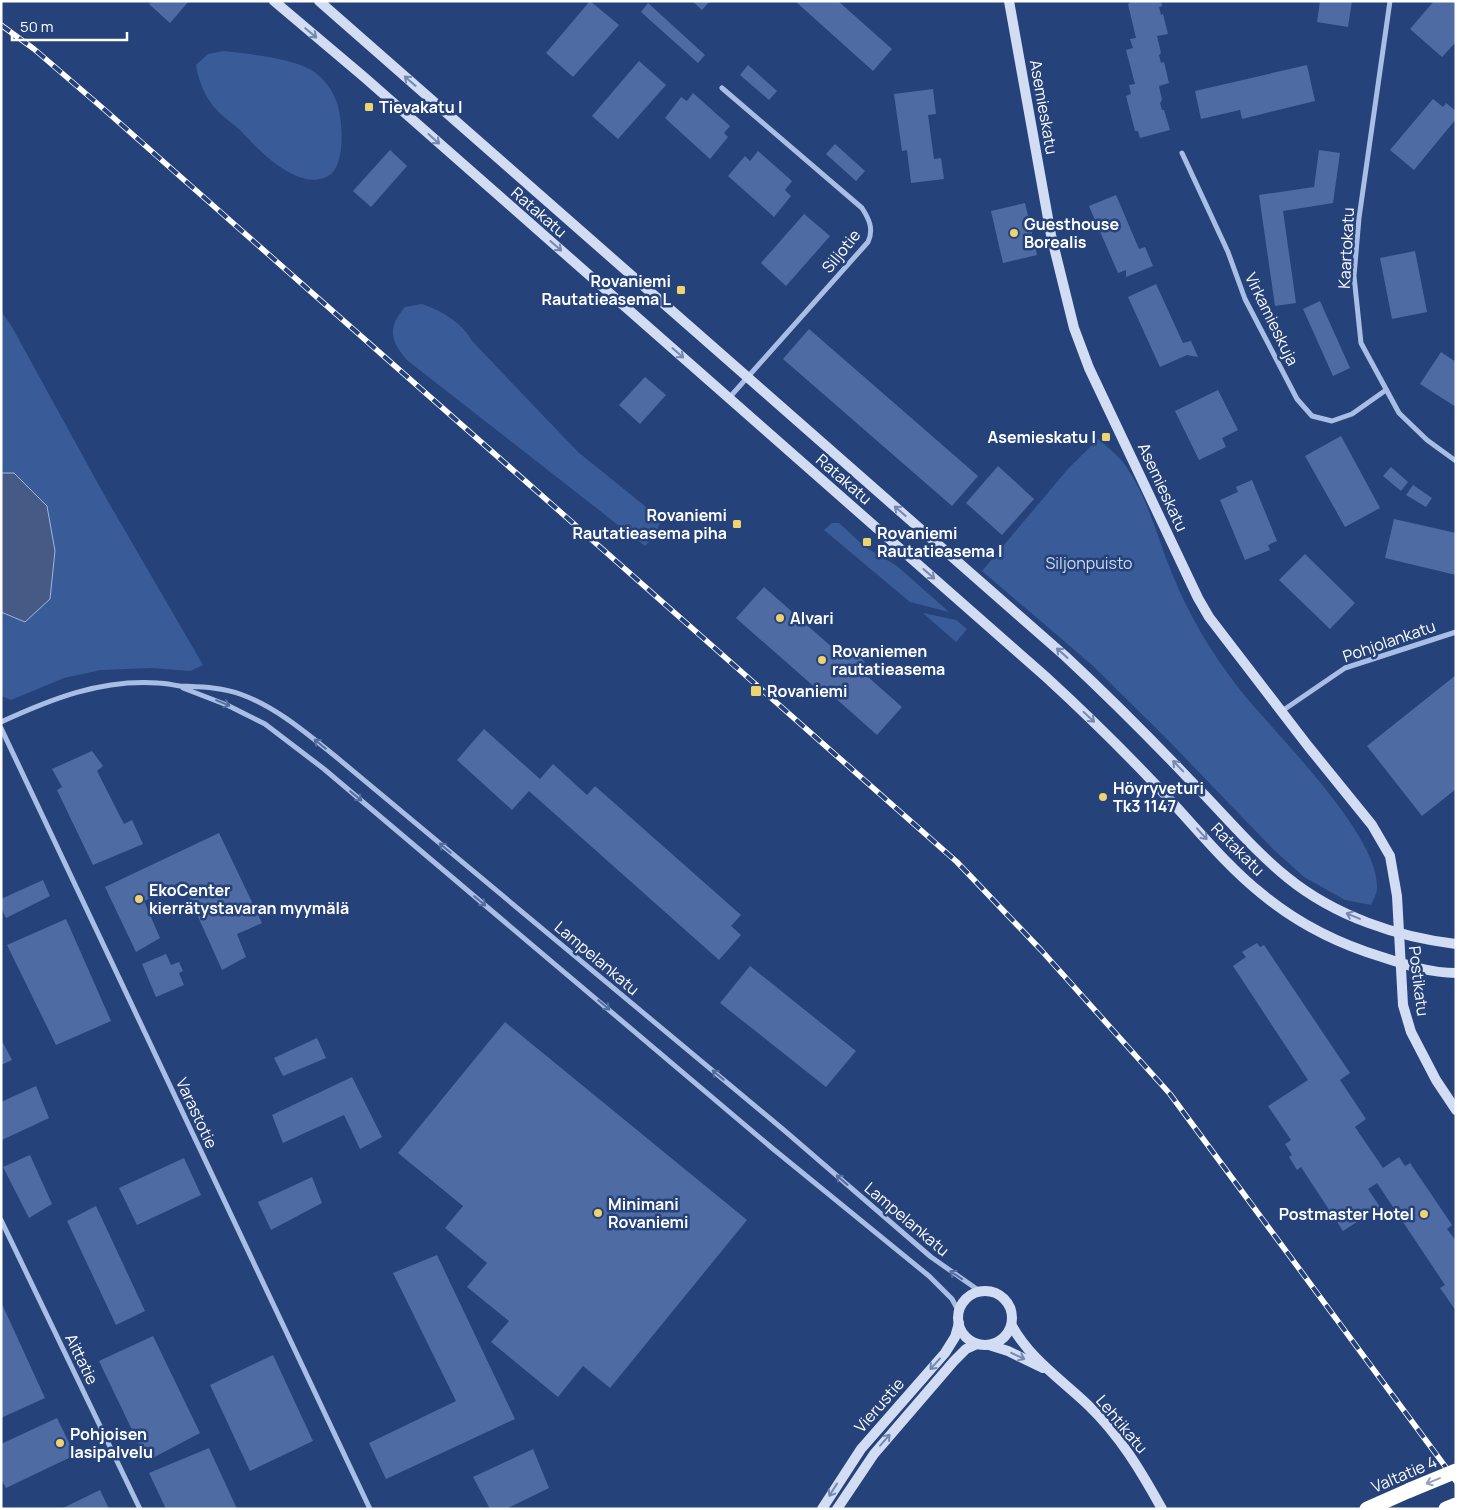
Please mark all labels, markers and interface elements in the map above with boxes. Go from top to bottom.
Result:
scale bar [12,10,128,42]
text: 50 m [20,16,54,37]
one-way arrow [304,27,317,38]
street label: Asemieskatu [1025,58,1063,156]
one-way arrow [404,75,417,87]
place label: Tievakatu I [379,96,463,118]
marker: Tievakatu I [363,101,375,113]
one-way arrow [427,133,440,145]
street label: Ratakatu [506,182,572,242]
street label: Kaartokatu [1333,207,1359,289]
place label: Guesthouse Borealis [1024,213,1120,253]
street label: Siljotie [817,225,865,277]
marker: Guesthouse Borealis [1008,227,1020,239]
one-way arrow [549,241,562,252]
street label: Virkamieskuja [1240,269,1304,369]
place label: Rovaniemi Rautatieasema L [542,270,671,310]
marker: Rovaniemi Rautatieasema L [675,284,687,296]
one-way arrow [672,348,685,359]
place label: Asemieskatu I [988,426,1096,448]
marker: Asemieskatu I [1100,431,1112,443]
street label: Asemieskatu [1133,439,1193,535]
street label: Ratakatu [811,449,877,509]
place label: Rovaniemi Rautatieasema piha [573,504,727,544]
one-way arrow [894,506,907,517]
marker: Rovaniemi Rautatieasema piha [731,518,743,530]
place label: Rovaniemi Rautatieasema I [877,522,1002,562]
marker: Rovaniemi Rautatieasema I [861,536,873,548]
park label: Siljonpuisto [1046,552,1132,574]
one-way arrow [922,568,935,579]
place label: Alvari [790,607,834,629]
marker: Alvari [774,612,786,624]
street label: Pohjolankatu [1340,615,1438,667]
place label: Rovaniemen rautatieasema [832,640,945,680]
one-way arrow [1055,647,1068,658]
marker: Rovaniemen rautatieasema [816,654,828,666]
place label: Rovaniemi [767,680,847,702]
marker: Rovaniemi [749,684,763,698]
one-way arrow [215,699,230,708]
one-way arrow [1083,711,1096,723]
one-way arrow [314,738,327,749]
one-way arrow [1172,760,1184,773]
place label: Höyryveturi Tk3 1147 [1113,777,1204,817]
one-way arrow [349,790,362,801]
marker: Höyryveturi Tk3 1147 [1097,791,1109,803]
street label: Ratakatu [1207,818,1269,880]
one-way arrow [1196,828,1208,841]
one-way arrow [438,842,451,853]
place label: EkoCenter kierrätystavaran myymälä [149,879,349,919]
marker: EkoCenter kierrätystavaran myymälä [133,893,145,905]
one-way arrow [473,895,486,906]
one-way arrow [1346,911,1361,921]
street label: Lampelankatu [550,916,644,1000]
street label: Postikatu [1404,945,1434,1017]
one-way arrow [597,1000,610,1011]
one-way arrow [711,1069,724,1080]
street label: Varastotie [171,1074,223,1152]
one-way arrow [835,1174,848,1185]
street label: Lampelankatu [860,1177,954,1261]
place label: Minimani Rovaniemi [608,1193,688,1233]
place label: Postmaster Hotel [1279,1203,1414,1225]
marker: Minimani Rovaniemi [592,1207,604,1219]
marker: Postmaster Hotel [1418,1208,1430,1220]
one-way arrow [949,1270,963,1280]
street label: Aittatie [60,1330,104,1388]
one-way arrow [1010,1352,1025,1361]
one-way arrow [929,1357,941,1370]
street label: Vierustie [849,1373,909,1437]
street label: Lehtikatu [1091,1390,1153,1458]
place label: Pohjoisen lasipalvelu [70,1423,153,1463]
one-way arrow [880,1434,891,1447]
marker: Pohjoisen lasipalvelu [54,1437,66,1449]
street label: Valtatie 4 [1368,1450,1440,1498]
one-way arrow [1426,1476,1441,1486]
one-way arrow [827,1483,837,1497]

